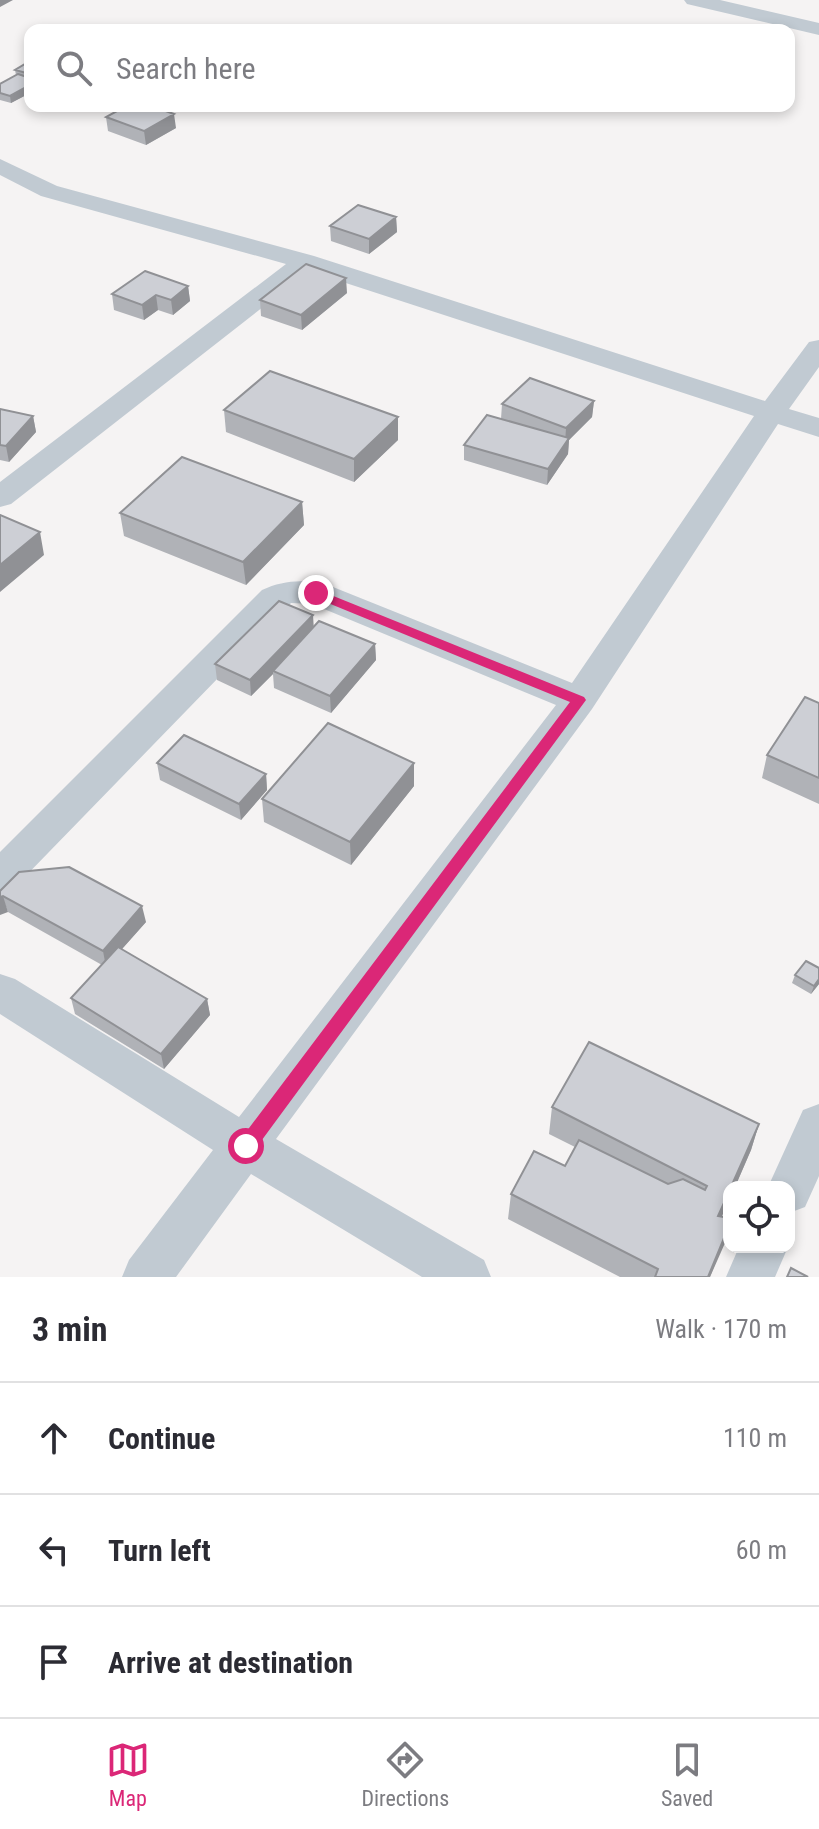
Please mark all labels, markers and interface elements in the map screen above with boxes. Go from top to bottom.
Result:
search box [24,24,795,112]
icon: search [52,46,96,90]
text: Search here [116,51,256,86]
route end [298,575,334,611]
route start [228,1128,264,1164]
map controls [723,1181,795,1253]
button: locate [723,1181,795,1253]
text: 3 min [32,1309,108,1349]
text: Walk · 170 m [655,1314,787,1344]
icon: ahead [32,1416,76,1460]
text: Continue [108,1421,215,1456]
text: 110 m [723,1423,787,1453]
icon: left [32,1528,76,1572]
text: Turn left [108,1533,211,1568]
text: 60 m [736,1535,787,1565]
icon: arrive [32,1640,76,1684]
text: Arrive at destination [108,1645,353,1680]
tab: Map [106,1738,150,1811]
tab: Directions [361,1738,449,1811]
tab: Saved [661,1738,713,1811]

